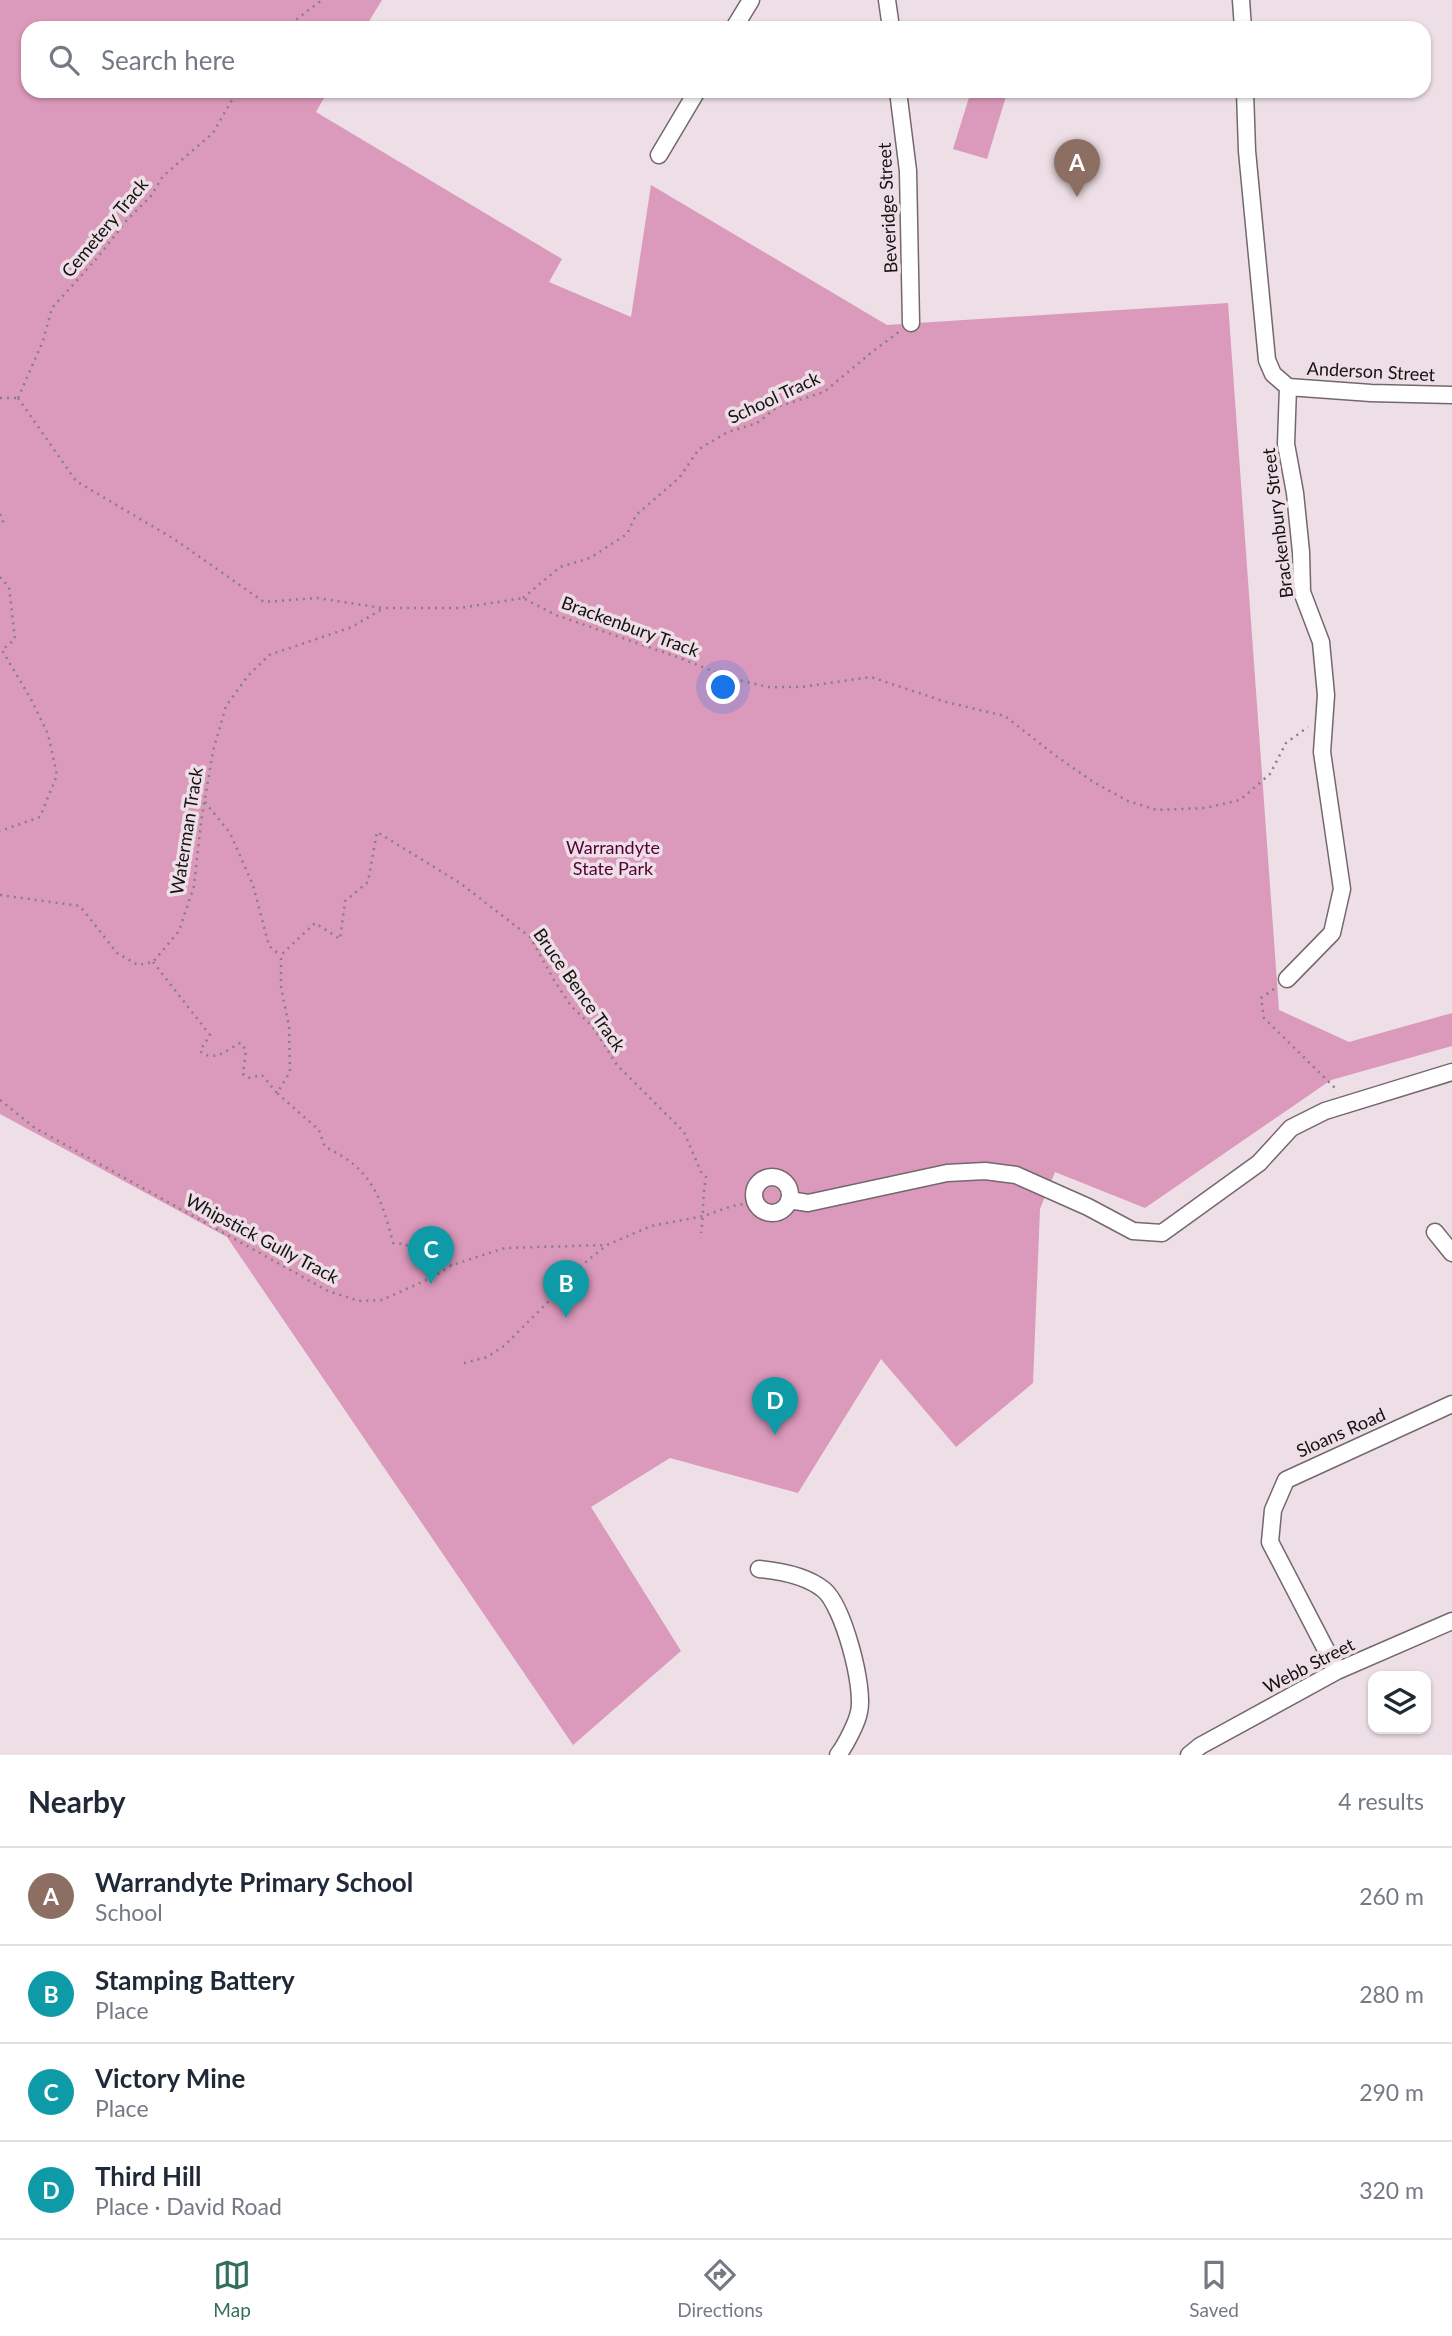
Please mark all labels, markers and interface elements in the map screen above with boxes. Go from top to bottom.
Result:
search box [21,21,1431,98]
icon: search [45,41,83,79]
text: Search here [101,44,235,76]
pin: A [1054,139,1100,197]
street label: Beveridge Street [873,142,901,274]
street label: Cemetery Track [56,173,153,281]
street label: Anderson Street [1306,357,1436,385]
street label: School Track [724,366,824,428]
street label: Brackenbury Street [1257,446,1297,599]
street label: Brackenbury Track [559,591,703,661]
your location [706,670,740,704]
street label: Waterman Track [165,765,207,896]
park label: Warrandyte State Park [566,836,660,879]
street label: Bruce Bence Track [529,924,631,1056]
street label: Whipstick Gully Track [182,1188,344,1288]
pin: C [408,1226,454,1284]
pin: B [543,1260,589,1318]
pin: D [752,1377,798,1435]
street label: Sloans Road [1293,1403,1389,1462]
street label: Webb Street [1259,1633,1358,1697]
map controls [1368,1671,1431,1734]
button: layers [1368,1671,1431,1734]
text: Nearby [28,1783,126,1819]
text: 4 results [1338,1787,1424,1815]
text: Warrandyte Primary School [95,1866,413,1898]
text: A [43,1882,59,1910]
text: 260 m [1359,1882,1424,1910]
text: School [95,1898,163,1926]
text: Stamping Battery [95,1964,295,1996]
text: B [43,1980,59,2008]
text: 280 m [1359,1980,1424,2008]
text: Place [95,1996,149,2024]
text: Victory Mine [95,2062,245,2094]
text: C [43,2078,59,2106]
text: 290 m [1359,2078,1424,2106]
text: Place [95,2094,149,2122]
text: Third Hill [95,2160,201,2192]
text: D [42,2176,60,2204]
text: 320 m [1359,2176,1424,2204]
text: Place · David Road [95,2192,282,2220]
tab: Map [213,2256,251,2321]
tab: Directions [677,2256,763,2321]
tab: Saved [1189,2256,1239,2321]

